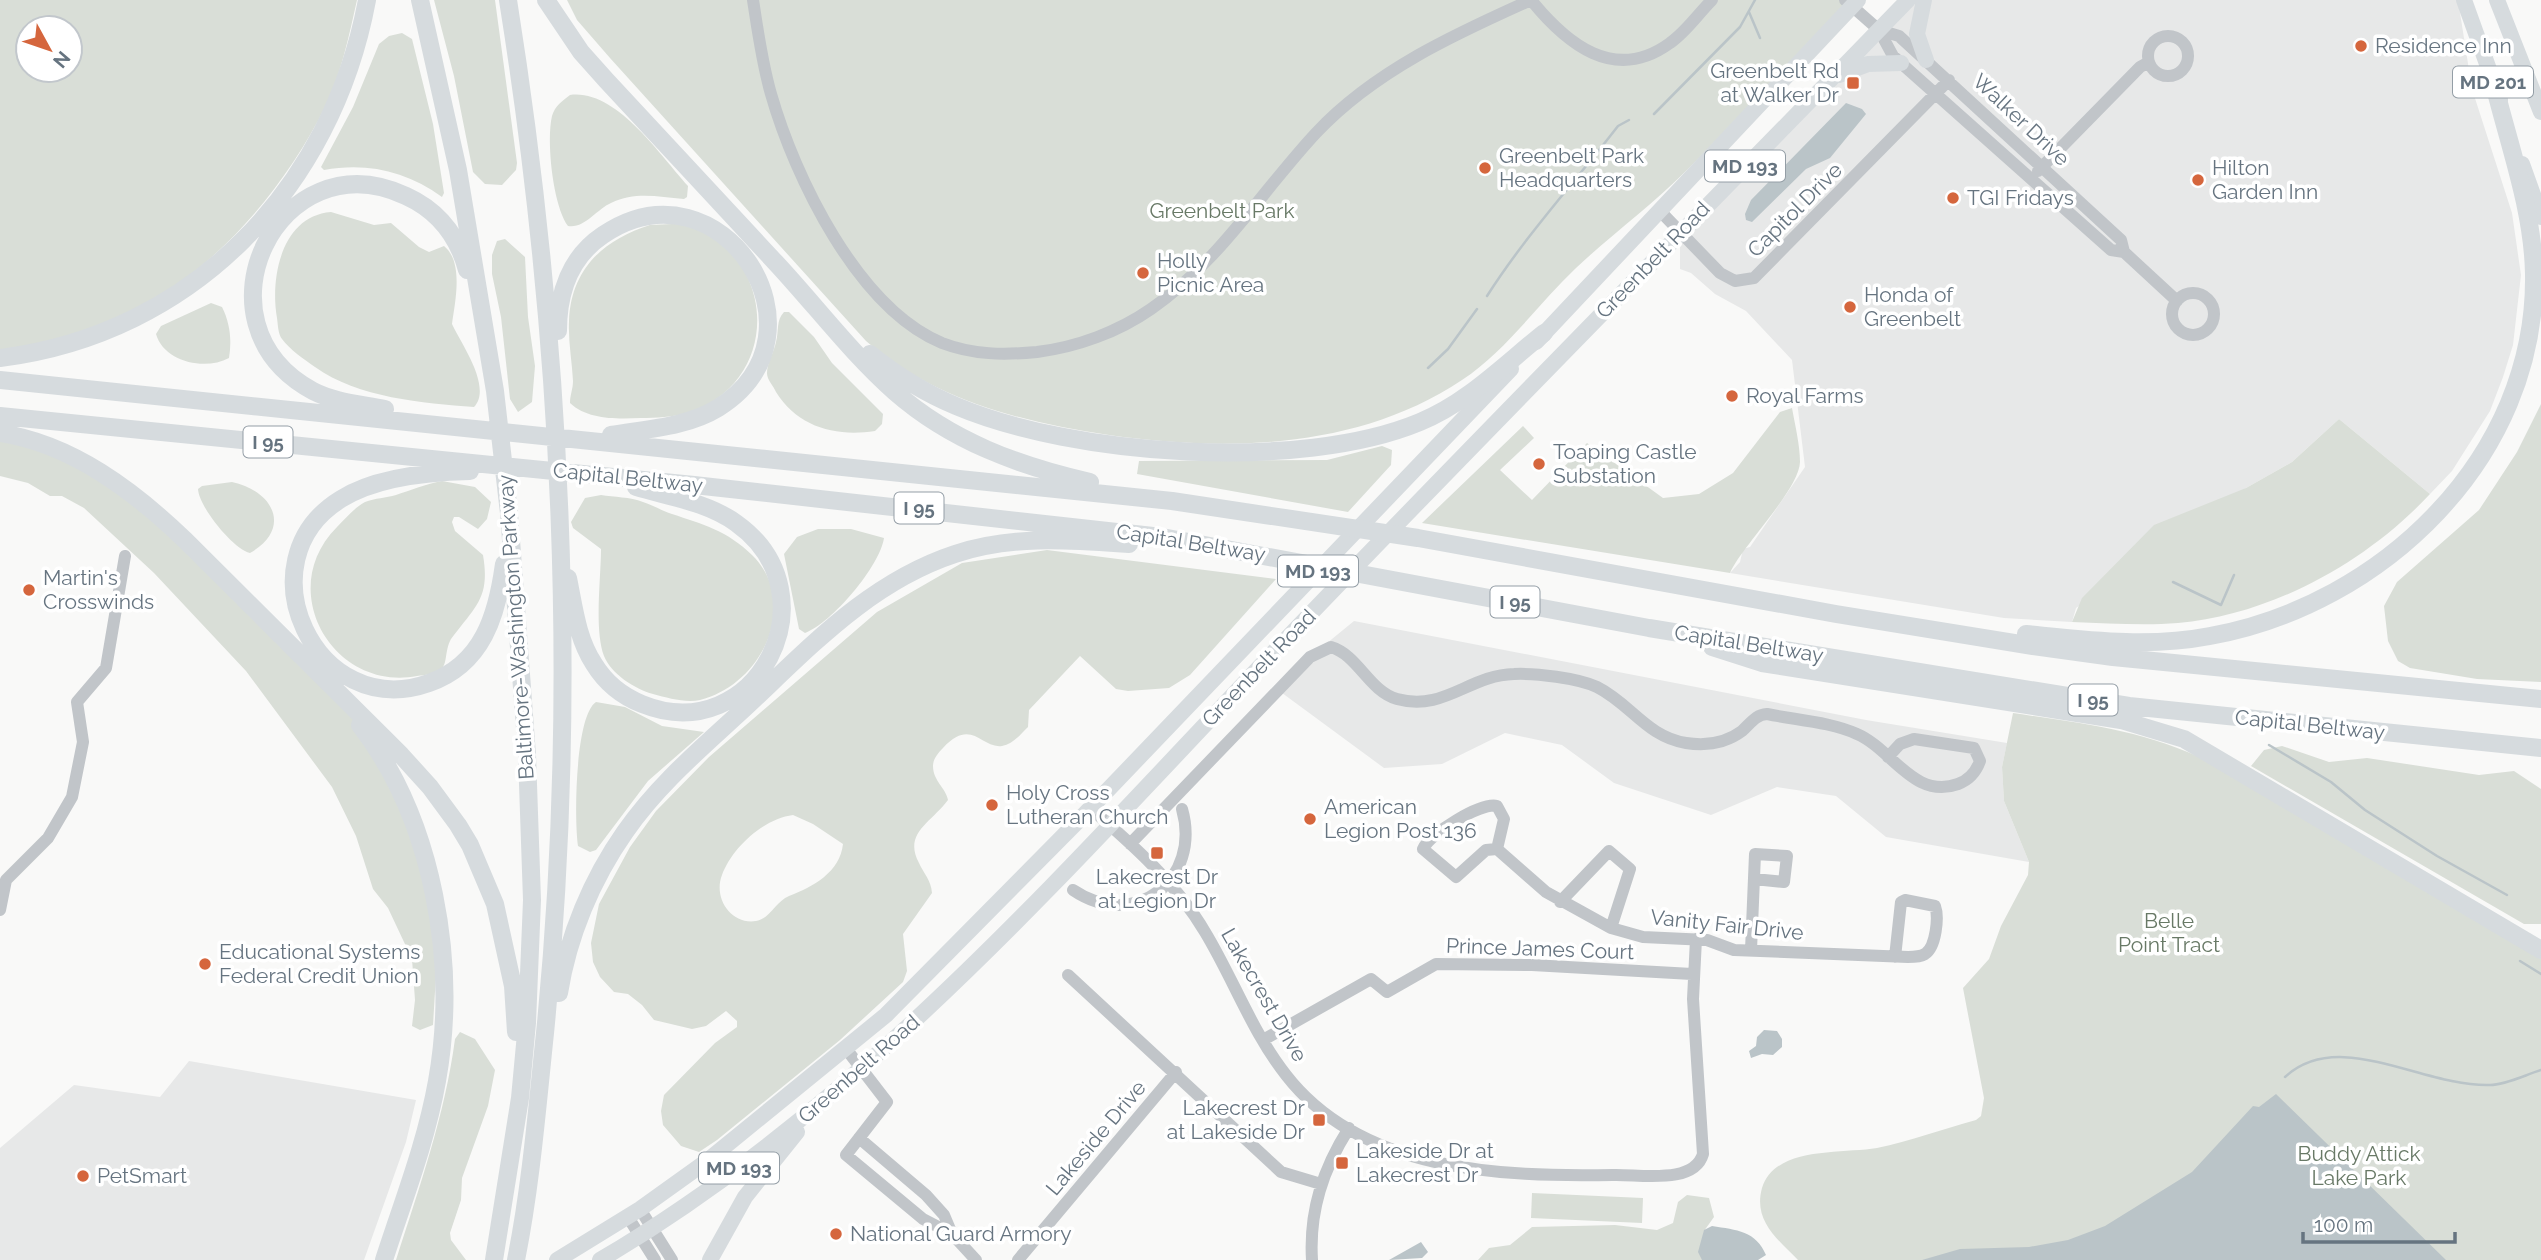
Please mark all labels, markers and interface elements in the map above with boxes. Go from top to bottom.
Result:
north arrow [14,14,84,84]
place label: Residence Inn [2375,33,2512,58]
marker: Residence Inn [2353,38,2369,54]
text: N [49,47,75,73]
place label: Greenbelt Rd at Walker Dr [1710,58,1840,107]
road number: MD 201 [2453,66,2533,97]
street label: Walker Drive [1968,68,2075,171]
marker: Greenbelt Rd at Walker Dr [1845,75,1861,91]
place label: Greenbelt Park Headquarters [1499,143,1644,192]
road number: MD 193 [1705,150,1785,182]
place label: Hilton Garden Inn [2212,155,2318,204]
street label: Capitol Drive [1742,157,1847,262]
marker: Greenbelt Park Headquarters [1477,160,1493,176]
marker: Hilton Garden Inn [2190,172,2206,188]
place label: TGI Fridays [1967,185,2074,210]
marker: TGI Fridays [1945,190,1961,206]
street label: Greenbelt Road [1591,196,1715,323]
park label: Greenbelt Park [1149,198,1295,223]
place label: Holly Picnic Area [1157,248,1264,297]
marker: Holly Picnic Area [1135,265,1151,281]
place label: Honda of Greenbelt [1864,282,1961,331]
marker: Honda of Greenbelt [1842,299,1858,315]
place label: Royal Farms [1746,383,1864,408]
marker: Royal Farms [1724,388,1740,404]
road number: I 95 [244,426,292,458]
place label: Toaping Castle Substation [1553,439,1697,488]
marker: Toaping Castle Substation [1531,456,1547,472]
street label: Capital Beltway [552,457,704,498]
street label: Baltimore-Washington Parkway [492,474,539,780]
road number: I 95 [894,492,944,524]
street label: Capital Beltway [1115,518,1267,567]
road number: MD 193 [1278,556,1358,586]
place label: Martin's Crosswinds [43,565,154,614]
marker: Martin's Crosswinds [21,582,37,598]
road number: I 95 [1490,586,1540,618]
street label: Greenbelt Road [1197,604,1321,731]
street label: Capital Beltway [1673,619,1825,668]
road number: I 95 [2068,684,2118,716]
street label: Capital Beltway [2234,704,2386,745]
place label: Holy Cross Lutheran Church [1006,780,1169,829]
place label: American Legion Post 136 [1324,794,1477,843]
marker: Holy Cross Lutheran Church [984,797,1000,813]
marker: American Legion Post 136 [1302,811,1318,827]
marker: Lakecrest Dr at Legion Dr [1149,845,1165,861]
place label: Lakecrest Dr at Legion Dr [1096,864,1219,913]
street label: Vanity Fair Drive [1649,904,1805,945]
park label: Belle Point Tract [2118,908,2220,957]
street label: Lakecrest Drive [1216,924,1313,1066]
street label: Prince James Court [1446,933,1634,964]
place label: Educational Systems Federal Credit Union [219,939,420,988]
marker: Educational Systems Federal Credit Union [197,956,213,972]
street label: Greenbelt Road [793,1009,925,1128]
street label: Lakeside Drive [1040,1075,1151,1200]
place label: Lakecrest Dr at Lakeside Dr [1167,1095,1306,1144]
marker: Lakecrest Dr at Lakeside Dr [1311,1112,1327,1128]
place label: Lakeside Dr at Lakecrest Dr [1356,1138,1494,1187]
park label: Buddy Attick Lake Park [2297,1141,2421,1190]
road number: MD 193 [699,1152,779,1184]
marker: Lakeside Dr at Lakecrest Dr [1334,1155,1350,1171]
place label: PetSmart [97,1163,187,1188]
marker: PetSmart [75,1168,91,1184]
scale bar [2303,1200,2455,1244]
text: 100 m [2314,1212,2373,1237]
place label: National Guard Armory [850,1221,1072,1246]
marker: National Guard Armory [828,1226,844,1242]

